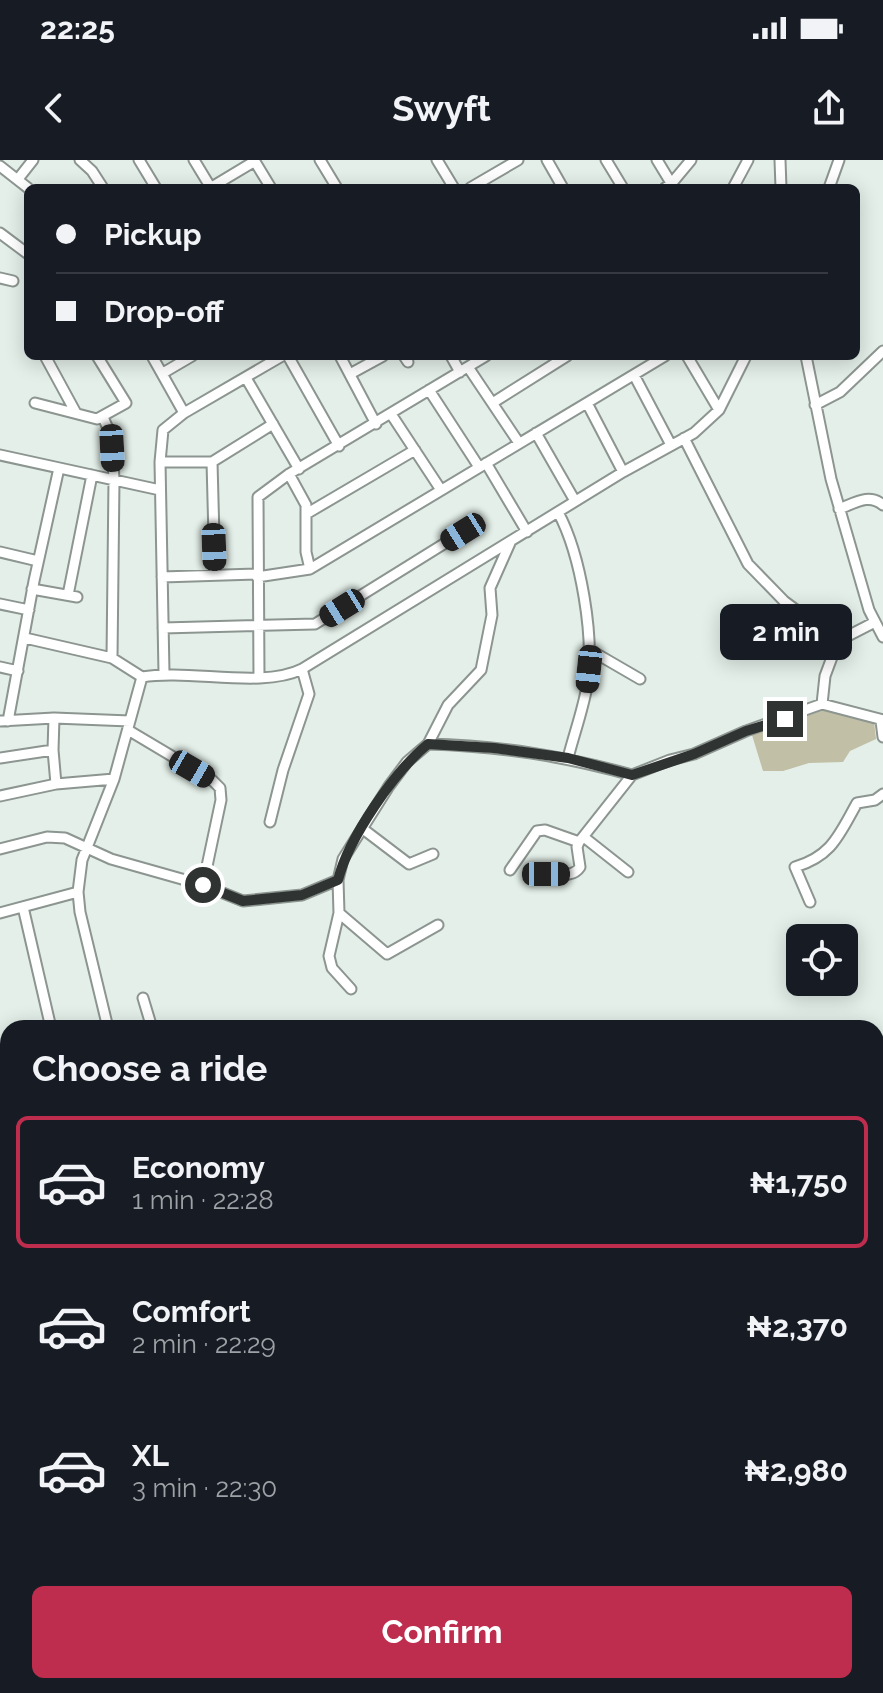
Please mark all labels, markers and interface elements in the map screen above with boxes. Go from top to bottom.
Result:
text: 22:25 [40,11,115,46]
icon: back [32,86,76,130]
icon: share [807,86,851,130]
text: Swyft [392,87,491,129]
text: Pickup [104,217,202,252]
text: Drop-off [104,294,224,329]
car [99,423,125,473]
car [436,509,490,555]
car [201,523,227,571]
car [315,585,369,631]
callout: 2 min [719,603,851,659]
text: 2 min [752,617,820,647]
car [575,644,603,694]
route end [767,701,803,737]
car [165,747,219,791]
car [522,862,570,886]
route start [185,867,221,903]
map controls [786,924,858,996]
button: locate [786,924,858,996]
text: Choose a ride [32,1047,267,1089]
icon: car [36,1146,108,1218]
text: Economy [132,1150,265,1185]
text: ₦1,750 [750,1165,848,1200]
text: 1 min · 22:28 [132,1185,274,1215]
icon: car [36,1290,108,1362]
text: Comfort [132,1294,251,1329]
text: ₦2,370 [746,1309,848,1344]
text: 2 min · 22:29 [132,1329,276,1359]
icon: car [36,1434,108,1506]
text: XL [132,1438,169,1473]
text: ₦2,980 [744,1453,848,1488]
text: 3 min · 22:30 [132,1473,277,1503]
button: Confirm [32,1586,852,1678]

